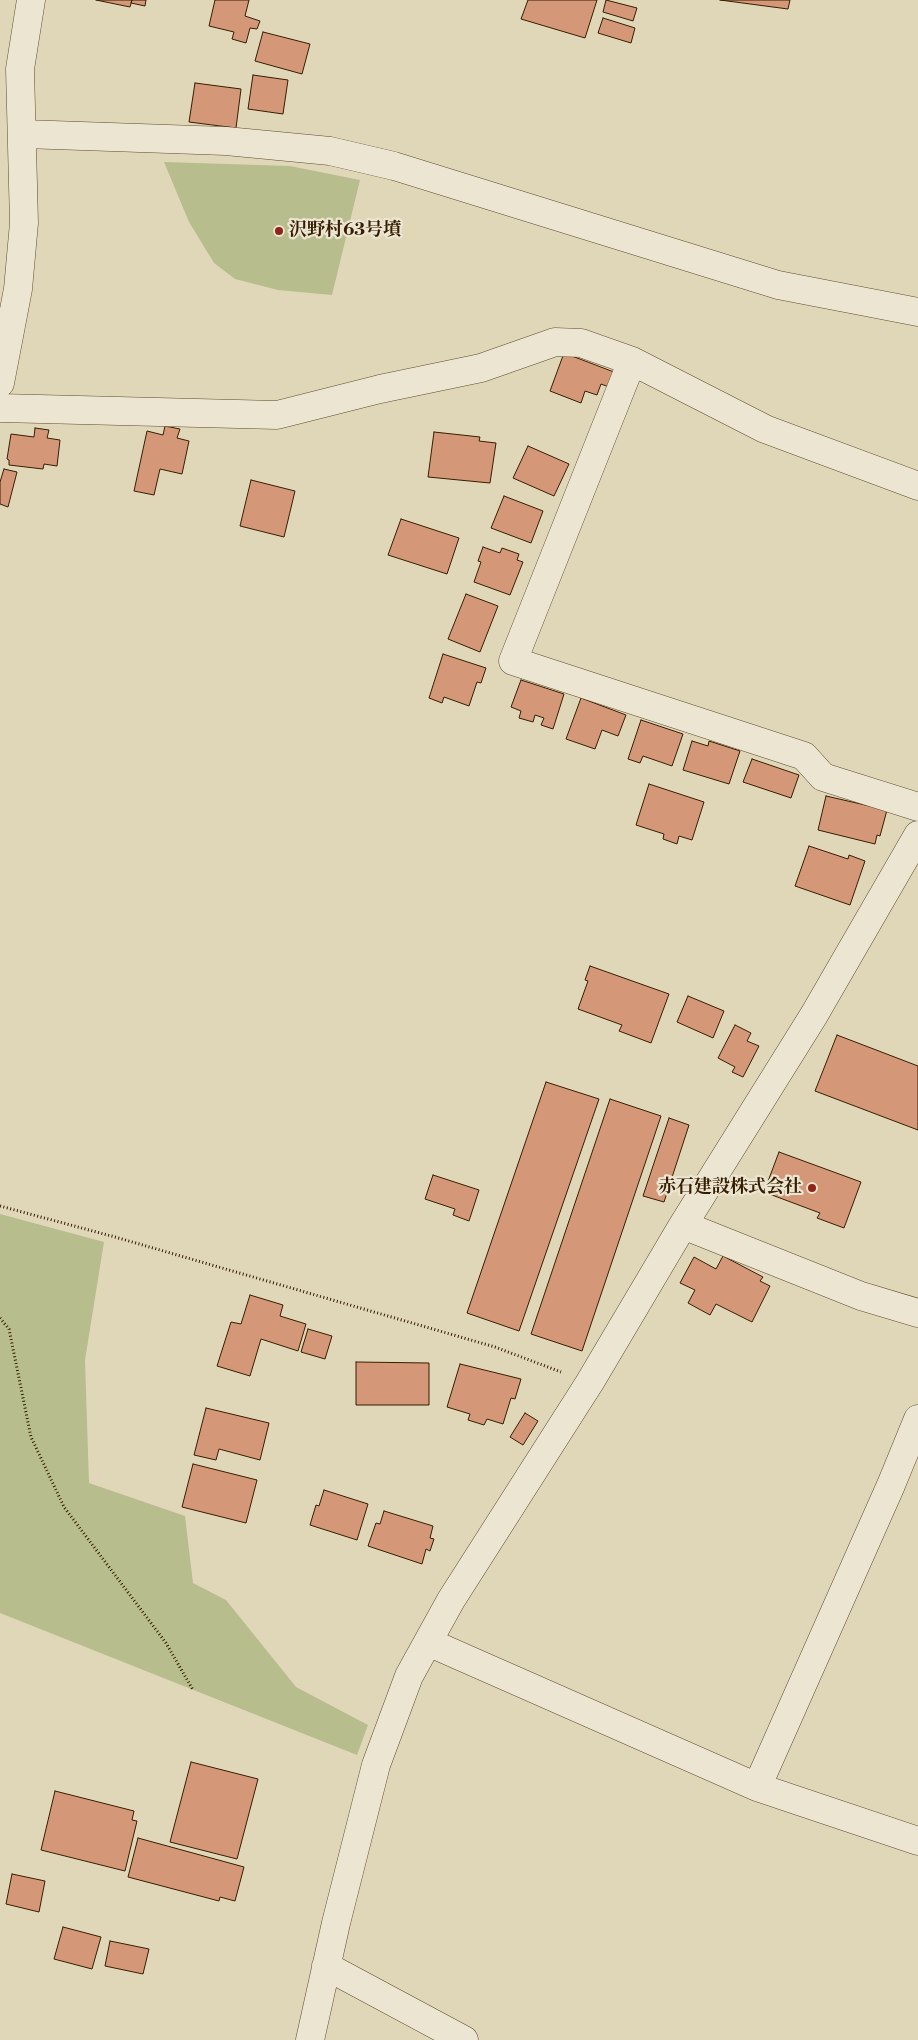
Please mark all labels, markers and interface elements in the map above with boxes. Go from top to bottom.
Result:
place label: 沢野村63号墳 [289,220,401,242]
marker: 沢野村63号墳 [273,225,285,237]
place label: 赤石建設株式会社 [658,1177,802,1199]
marker: 赤石建設株式会社 [806,1182,818,1194]

